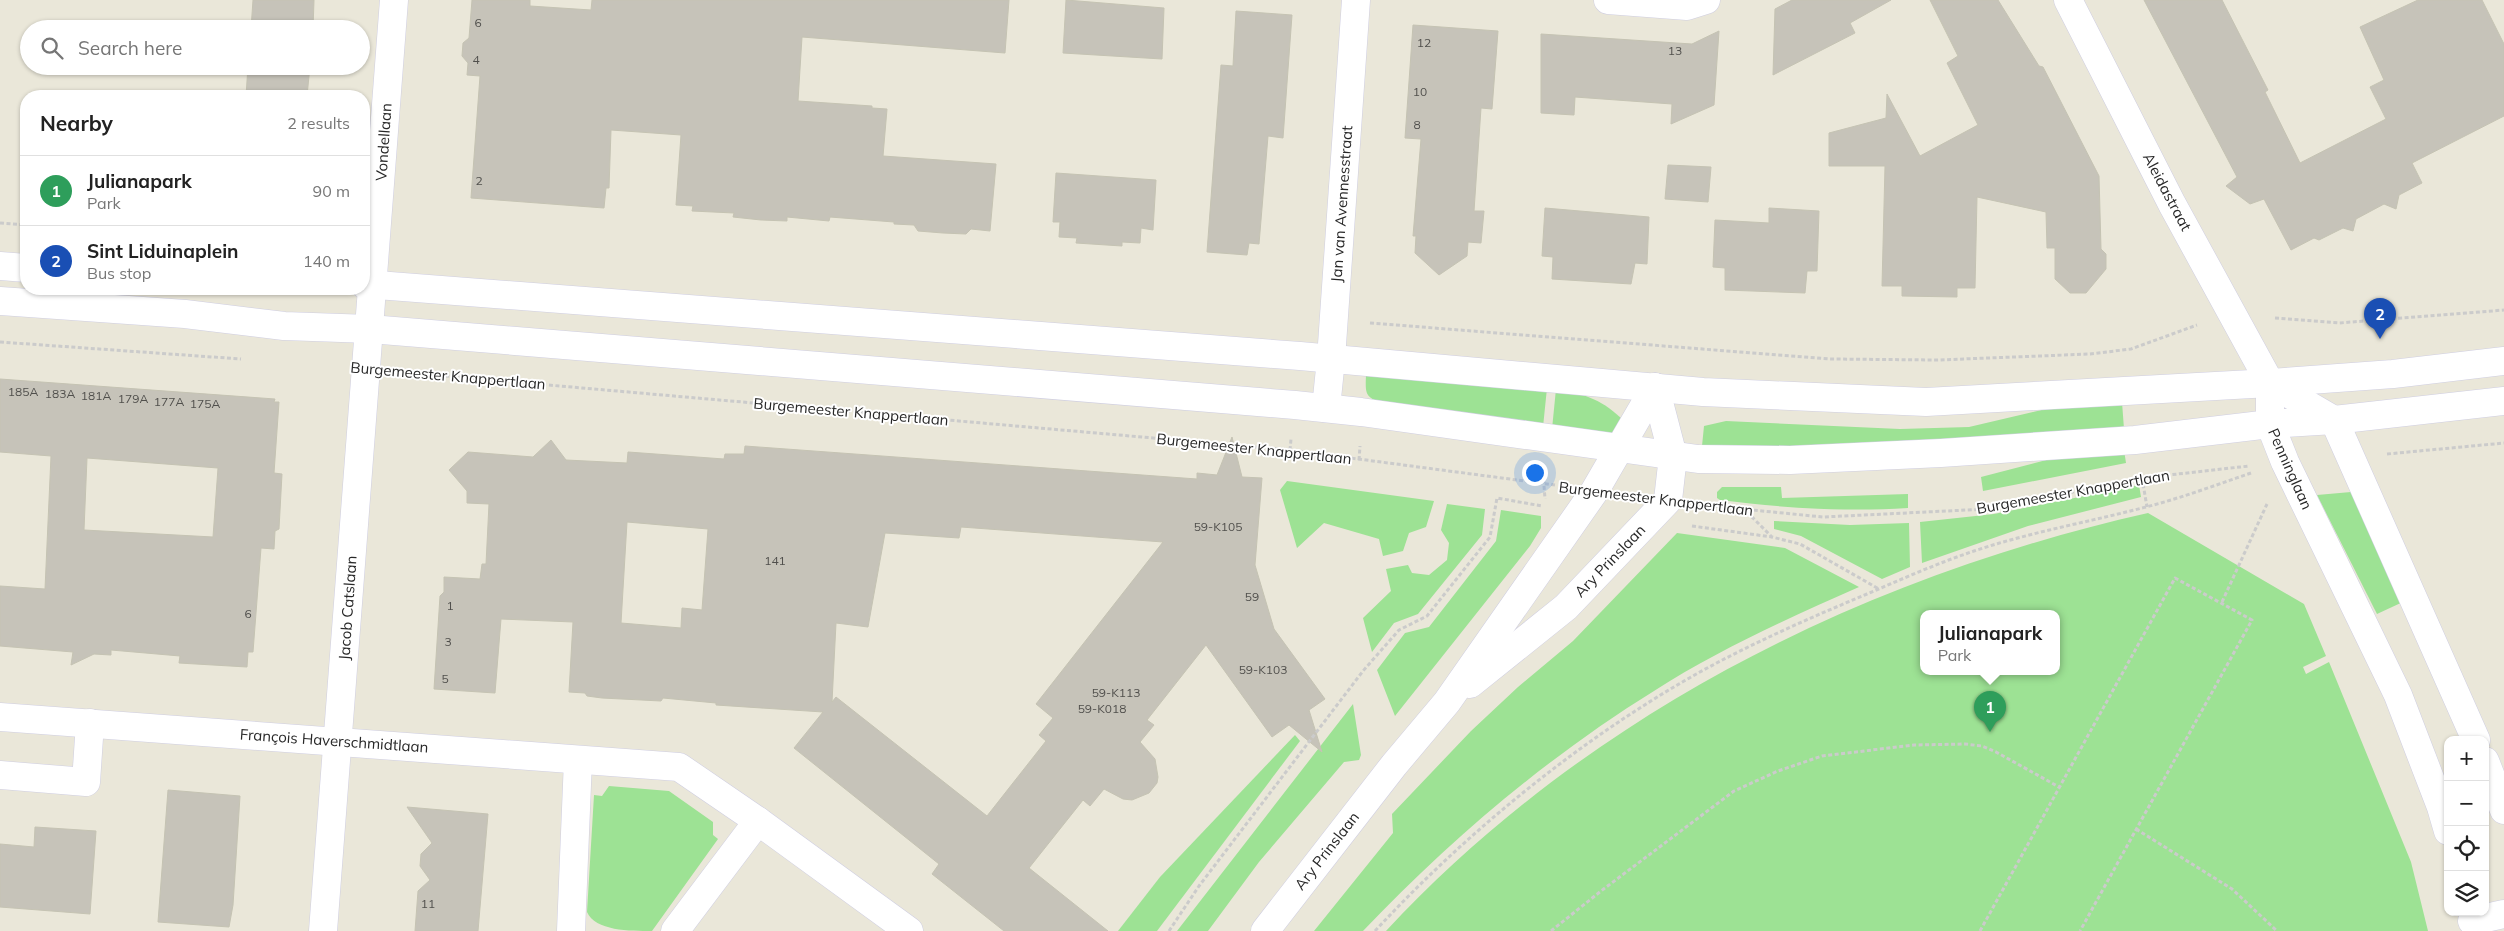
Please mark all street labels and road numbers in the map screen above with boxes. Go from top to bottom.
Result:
street label: Vondellaan [371,102,396,182]
street label: Jan van Avennesstraat [1327,125,1356,283]
street label: Aleidastraat [2139,150,2196,234]
street label: Burgemeester Knappertlaan [350,358,546,394]
street label: Burgemeester Knappertlaan [753,394,949,430]
street label: Penninglaan [2264,425,2317,512]
street label: Burgemeester Knappertlaan [1156,429,1352,468]
street label: Burgemeester Knappertlaan [1975,465,2171,518]
street label: Burgemeester Knappertlaan [1558,477,1754,520]
street label: Ary Prinslaan [1570,520,1649,601]
street label: Jacob Catslaan [334,555,361,661]
street label: François Haverschmidtlaan [239,724,429,757]
street label: Ary Prinslaan [1290,808,1363,894]

